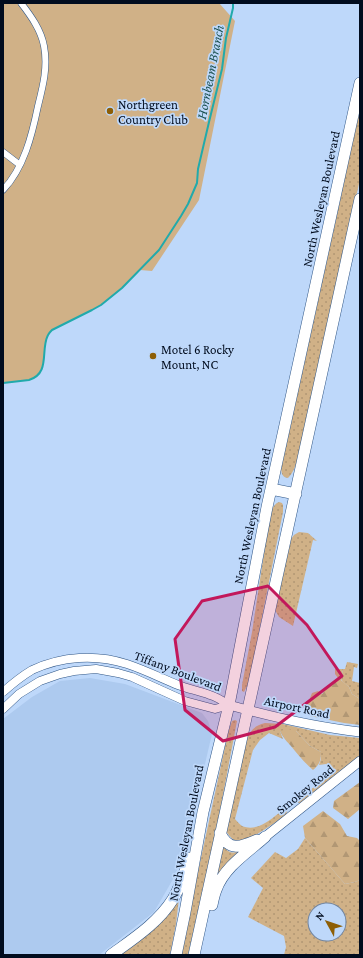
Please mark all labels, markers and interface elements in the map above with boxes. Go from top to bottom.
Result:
water label: Hornbeam Branch [193,23,227,120]
place label: Northgreen Country Club [118,97,188,127]
marker: Northgreen Country Club [105,106,115,116]
street label: North Wesleyan Boulevard [299,130,343,268]
place label: Motel 6 Rocky Mount, NC [161,342,235,372]
marker: Motel 6 Rocky Mount, NC [148,351,158,361]
street label: North Wesleyan Boulevard [230,447,274,585]
street label: Tiffany Boulevard [132,647,224,695]
street label: Airport Road [263,693,331,721]
street label: Smokey Road [273,761,337,817]
street label: North Wesleyan Boulevard [165,763,207,902]
north arrow [307,902,347,942]
text: N [312,908,327,922]

